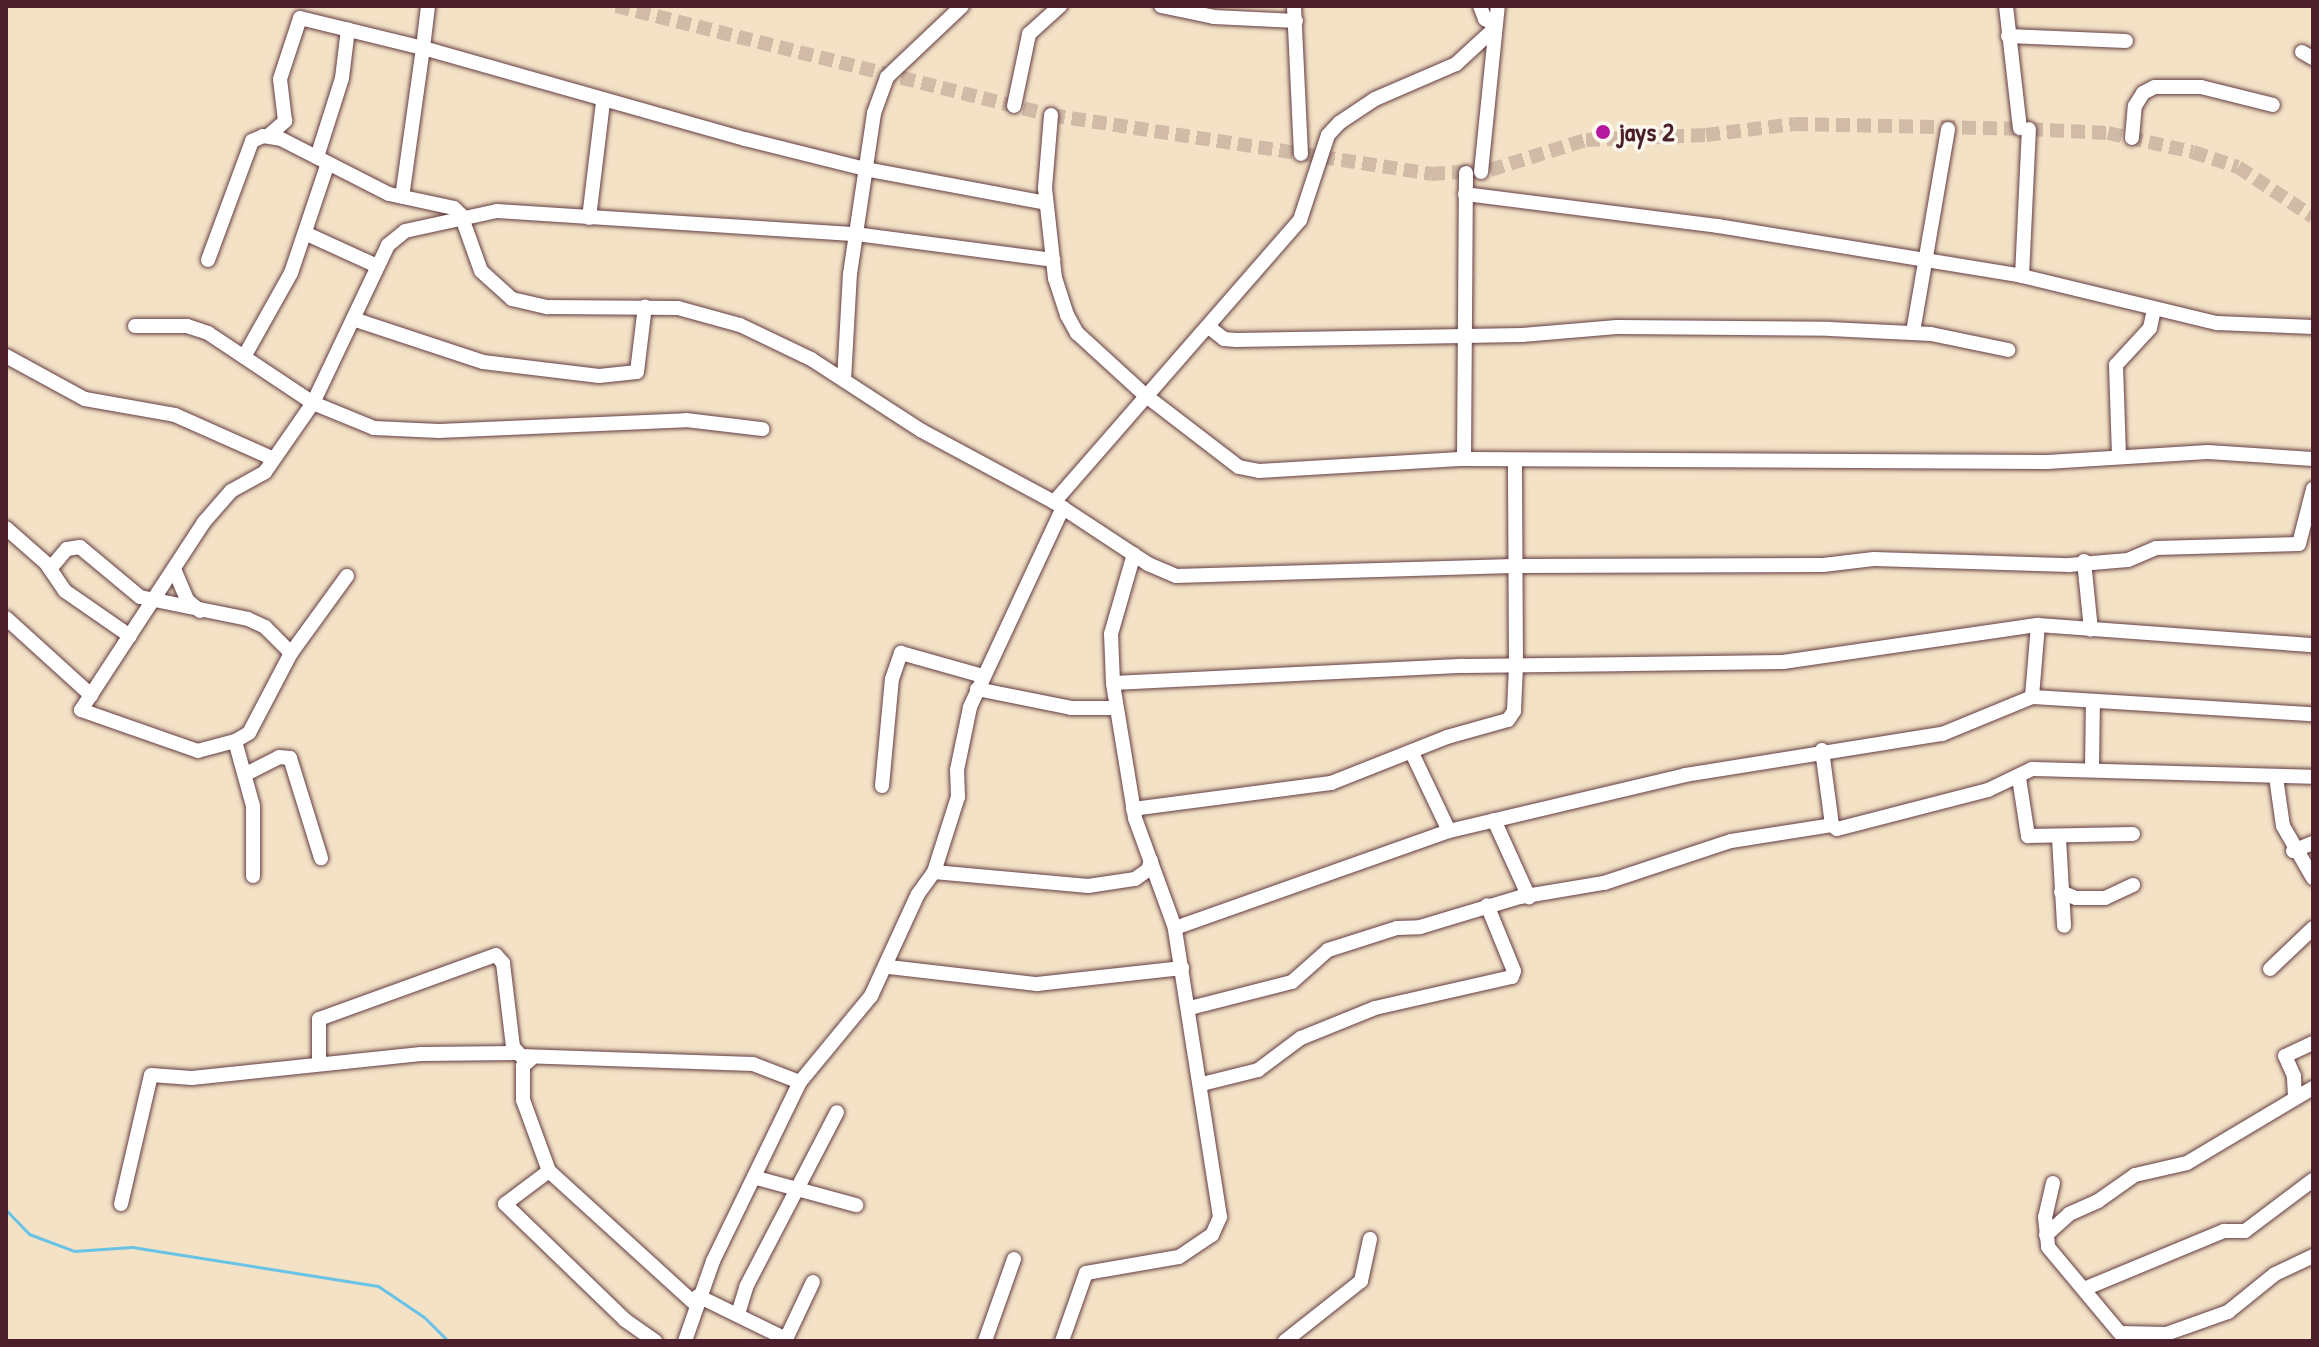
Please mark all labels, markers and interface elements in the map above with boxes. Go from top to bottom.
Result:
place label: jays 2 [1619,116,1674,148]
marker: jays 2 [1594,123,1612,141]

